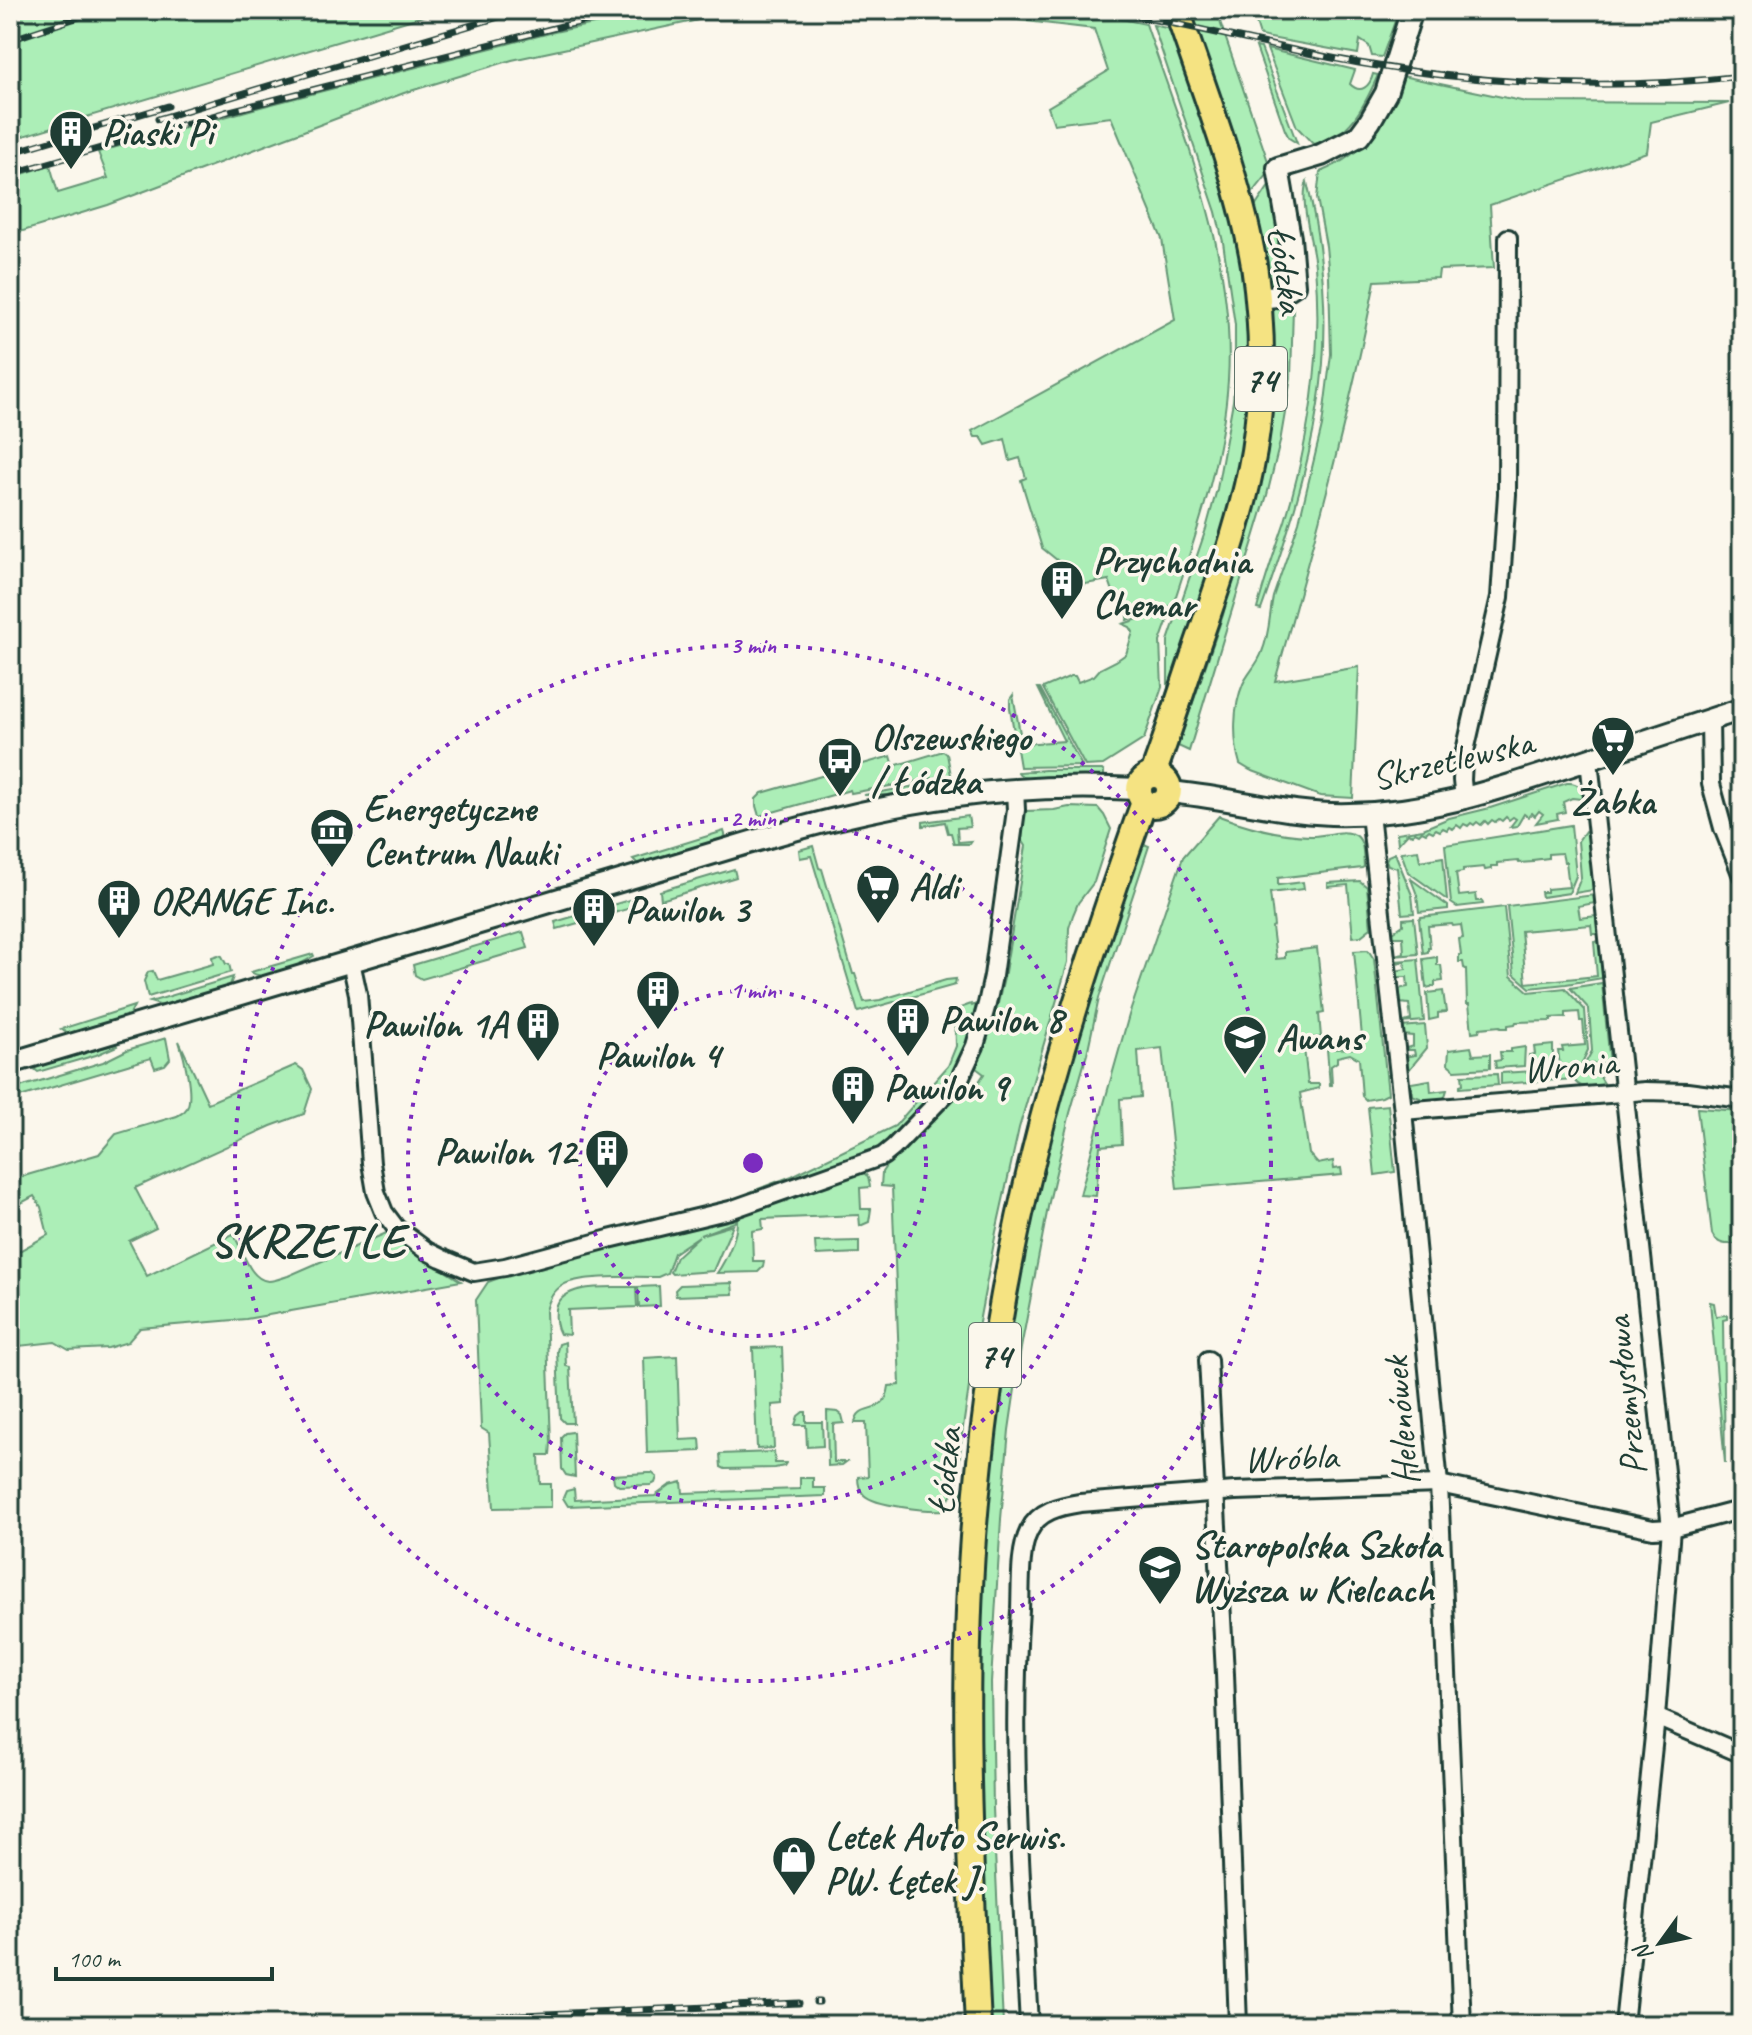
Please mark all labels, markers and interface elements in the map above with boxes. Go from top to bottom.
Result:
building icon: Piaski Pi [47,108,95,171]
place label: Piaski Pi [102,109,218,156]
street label: Łódzka [1257,224,1316,319]
road number: 74 [1235,347,1287,411]
place label: Przychodnia Chemar [1093,537,1254,628]
building icon: Przychodnia Chemar [1038,558,1086,621]
text: 3 min [730,630,777,660]
place label: Olszewskiego / Łódzka [871,714,1033,805]
supermarket icon: Żabka [1589,714,1637,777]
street label: Skrzetlewska [1367,717,1541,801]
bus stop icon: Olszewskiego / Łódzka [816,735,864,798]
place label: Żabka [1571,778,1658,825]
place label: Energetyczne Centrum Nauki [363,785,562,876]
text: 2 min [730,803,777,833]
museum icon: Energetyczne Centrum Nauki [308,806,356,869]
supermarket icon: Aldi [854,862,902,925]
place label: Aldi [909,863,962,910]
building icon: ORANGE Inc. [95,877,143,940]
place label: ORANGE Inc. [150,878,334,925]
building icon: Pawilon 3 [570,885,618,948]
place label: Pawilon 3 [625,886,753,933]
building icon: Pawilon 4 [634,968,682,1031]
text: 1 min [730,975,777,1005]
building icon: Pawilon 8 [884,995,932,1058]
place label: Pawilon 8 [939,996,1067,1043]
building icon: Pawilon 1A [514,1000,562,1063]
place label: Pawilon 1A [363,1001,510,1048]
school or university icon: Awans [1221,1013,1269,1076]
place label: Awans [1276,1014,1366,1061]
place label: Pawilon 4 [596,1032,725,1079]
street label: Wronia [1521,1038,1622,1093]
building icon: Pawilon 9 [829,1063,877,1126]
place label: Pawilon 9 [884,1064,1012,1111]
building icon: Pawilon 12 [583,1127,631,1190]
place label: Pawilon 12 [435,1128,580,1175]
centre of rings [739,1149,767,1177]
district label: SKRZETLE [210,1212,411,1270]
street label: Przemysłowa [1594,1312,1657,1478]
road number: 74 [969,1323,1021,1387]
street label: Helenówek [1371,1352,1430,1487]
street label: Łódzka [917,1423,973,1517]
street label: Wróbla [1243,1432,1341,1483]
place label: Staropolska Szkoła Wyższa w Kielcach [1191,1522,1444,1613]
school or university icon: Staropolska Szkoła Wyższa w Kielcach [1136,1543,1184,1606]
place label: Letek Auto Serwis. PW. Łętek J. [825,1813,1065,1904]
shop icon: Letek Auto Serwis. PW. Łętek J. [770,1834,818,1897]
north arrow [1620,1903,1700,1983]
scale bar [56,1931,272,1981]
text: N [1627,1937,1660,1967]
text: 100 m [68,1944,122,1974]

